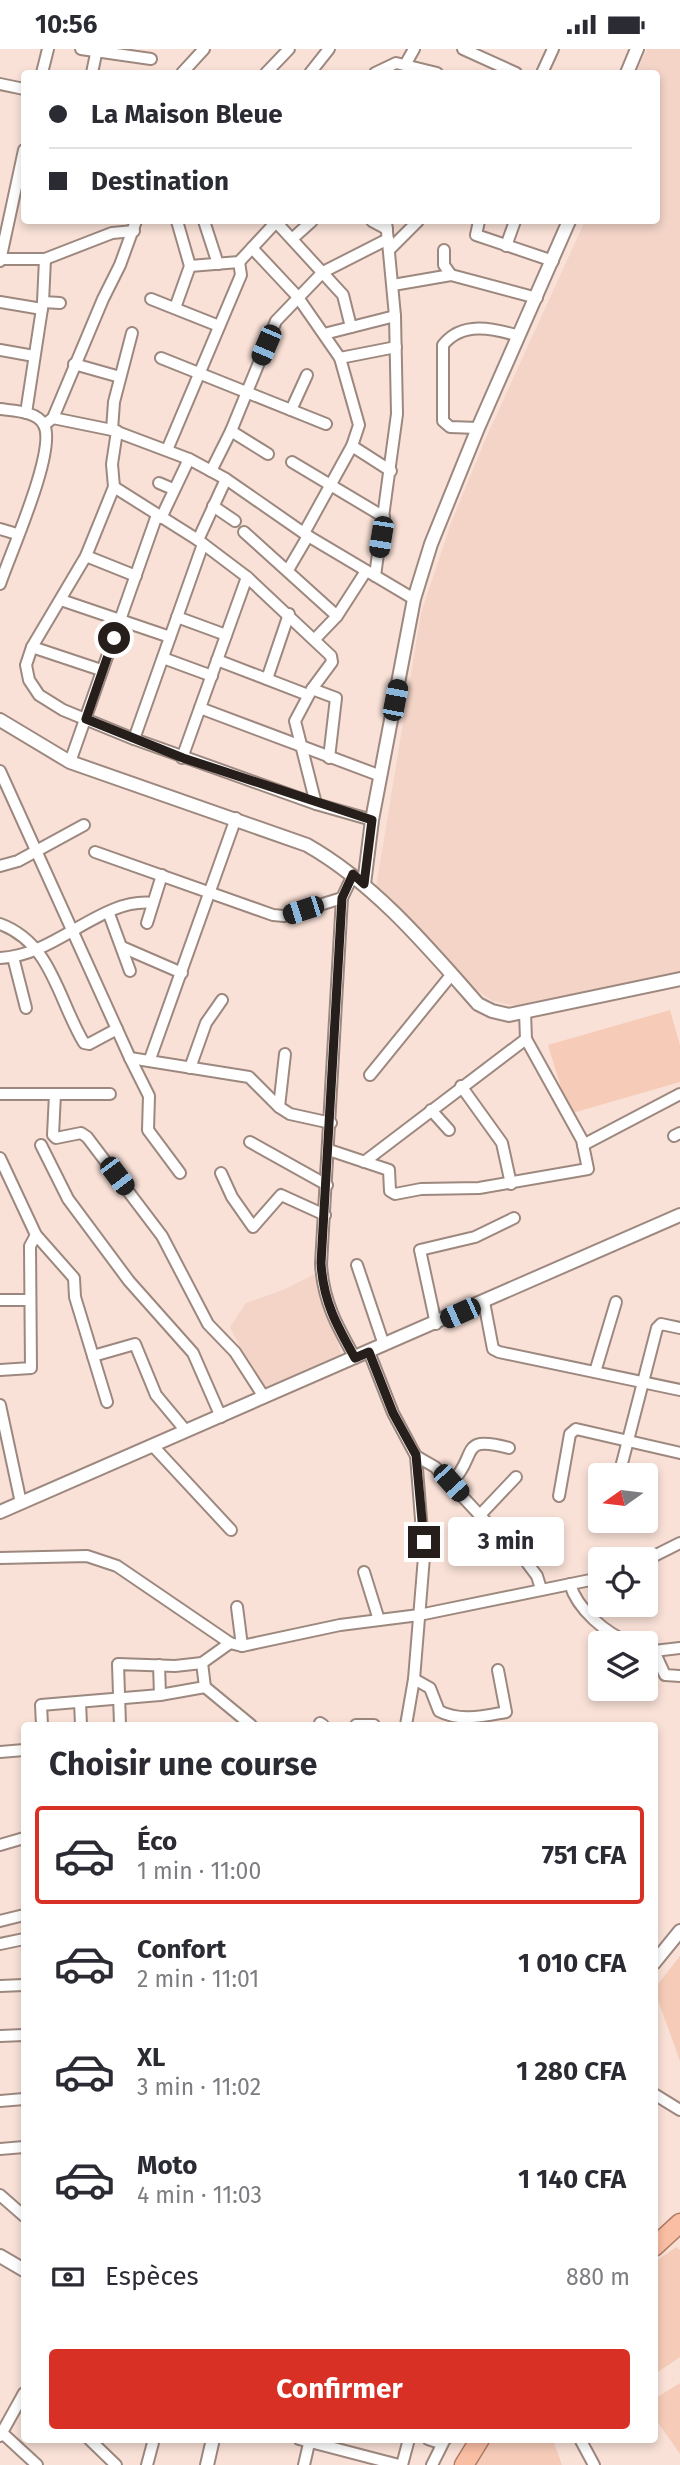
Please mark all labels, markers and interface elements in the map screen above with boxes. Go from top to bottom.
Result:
text: 10:56 [35,9,97,40]
text: La Maison Bleue [91,99,283,130]
text: Destination [91,166,229,197]
car [249,322,284,368]
car [368,515,395,559]
route start [98,622,130,654]
car [381,677,410,723]
car [280,894,327,926]
car [96,1153,139,1199]
car [437,1295,484,1331]
car [430,1460,473,1506]
north arrow [588,1463,658,1533]
map controls [588,1463,658,1701]
callout: 3 min [448,1517,564,1567]
route end [408,1526,440,1558]
text: 3 min [478,1527,534,1555]
button: locate [588,1547,658,1617]
button: layers [588,1631,658,1701]
text: Choisir une course [49,1745,317,1783]
icon: car [53,1824,116,1887]
text: Éco [137,1826,177,1857]
text: 751 CFA [542,1840,626,1871]
text: 1 min · 11:00 [137,1857,261,1885]
icon: car [53,1932,116,1995]
text: Confort [137,1934,226,1965]
text: 1 010 CFA [518,1948,626,1979]
text: 2 min · 11:01 [137,1965,259,1993]
icon: car [53,2040,116,2103]
text: XL [137,2042,165,2073]
text: 1 280 CFA [516,2056,626,2087]
text: 3 min · 11:02 [137,2073,261,2101]
icon: car [53,2148,116,2211]
text: Moto [137,2150,197,2181]
text: 1 140 CFA [518,2164,626,2195]
text: 4 min · 11:03 [137,2181,262,2209]
icon: cash [49,2258,87,2296]
text: Espèces [105,2261,199,2292]
text: 880 m [566,2263,630,2291]
button: Confirmer [49,2349,630,2429]

